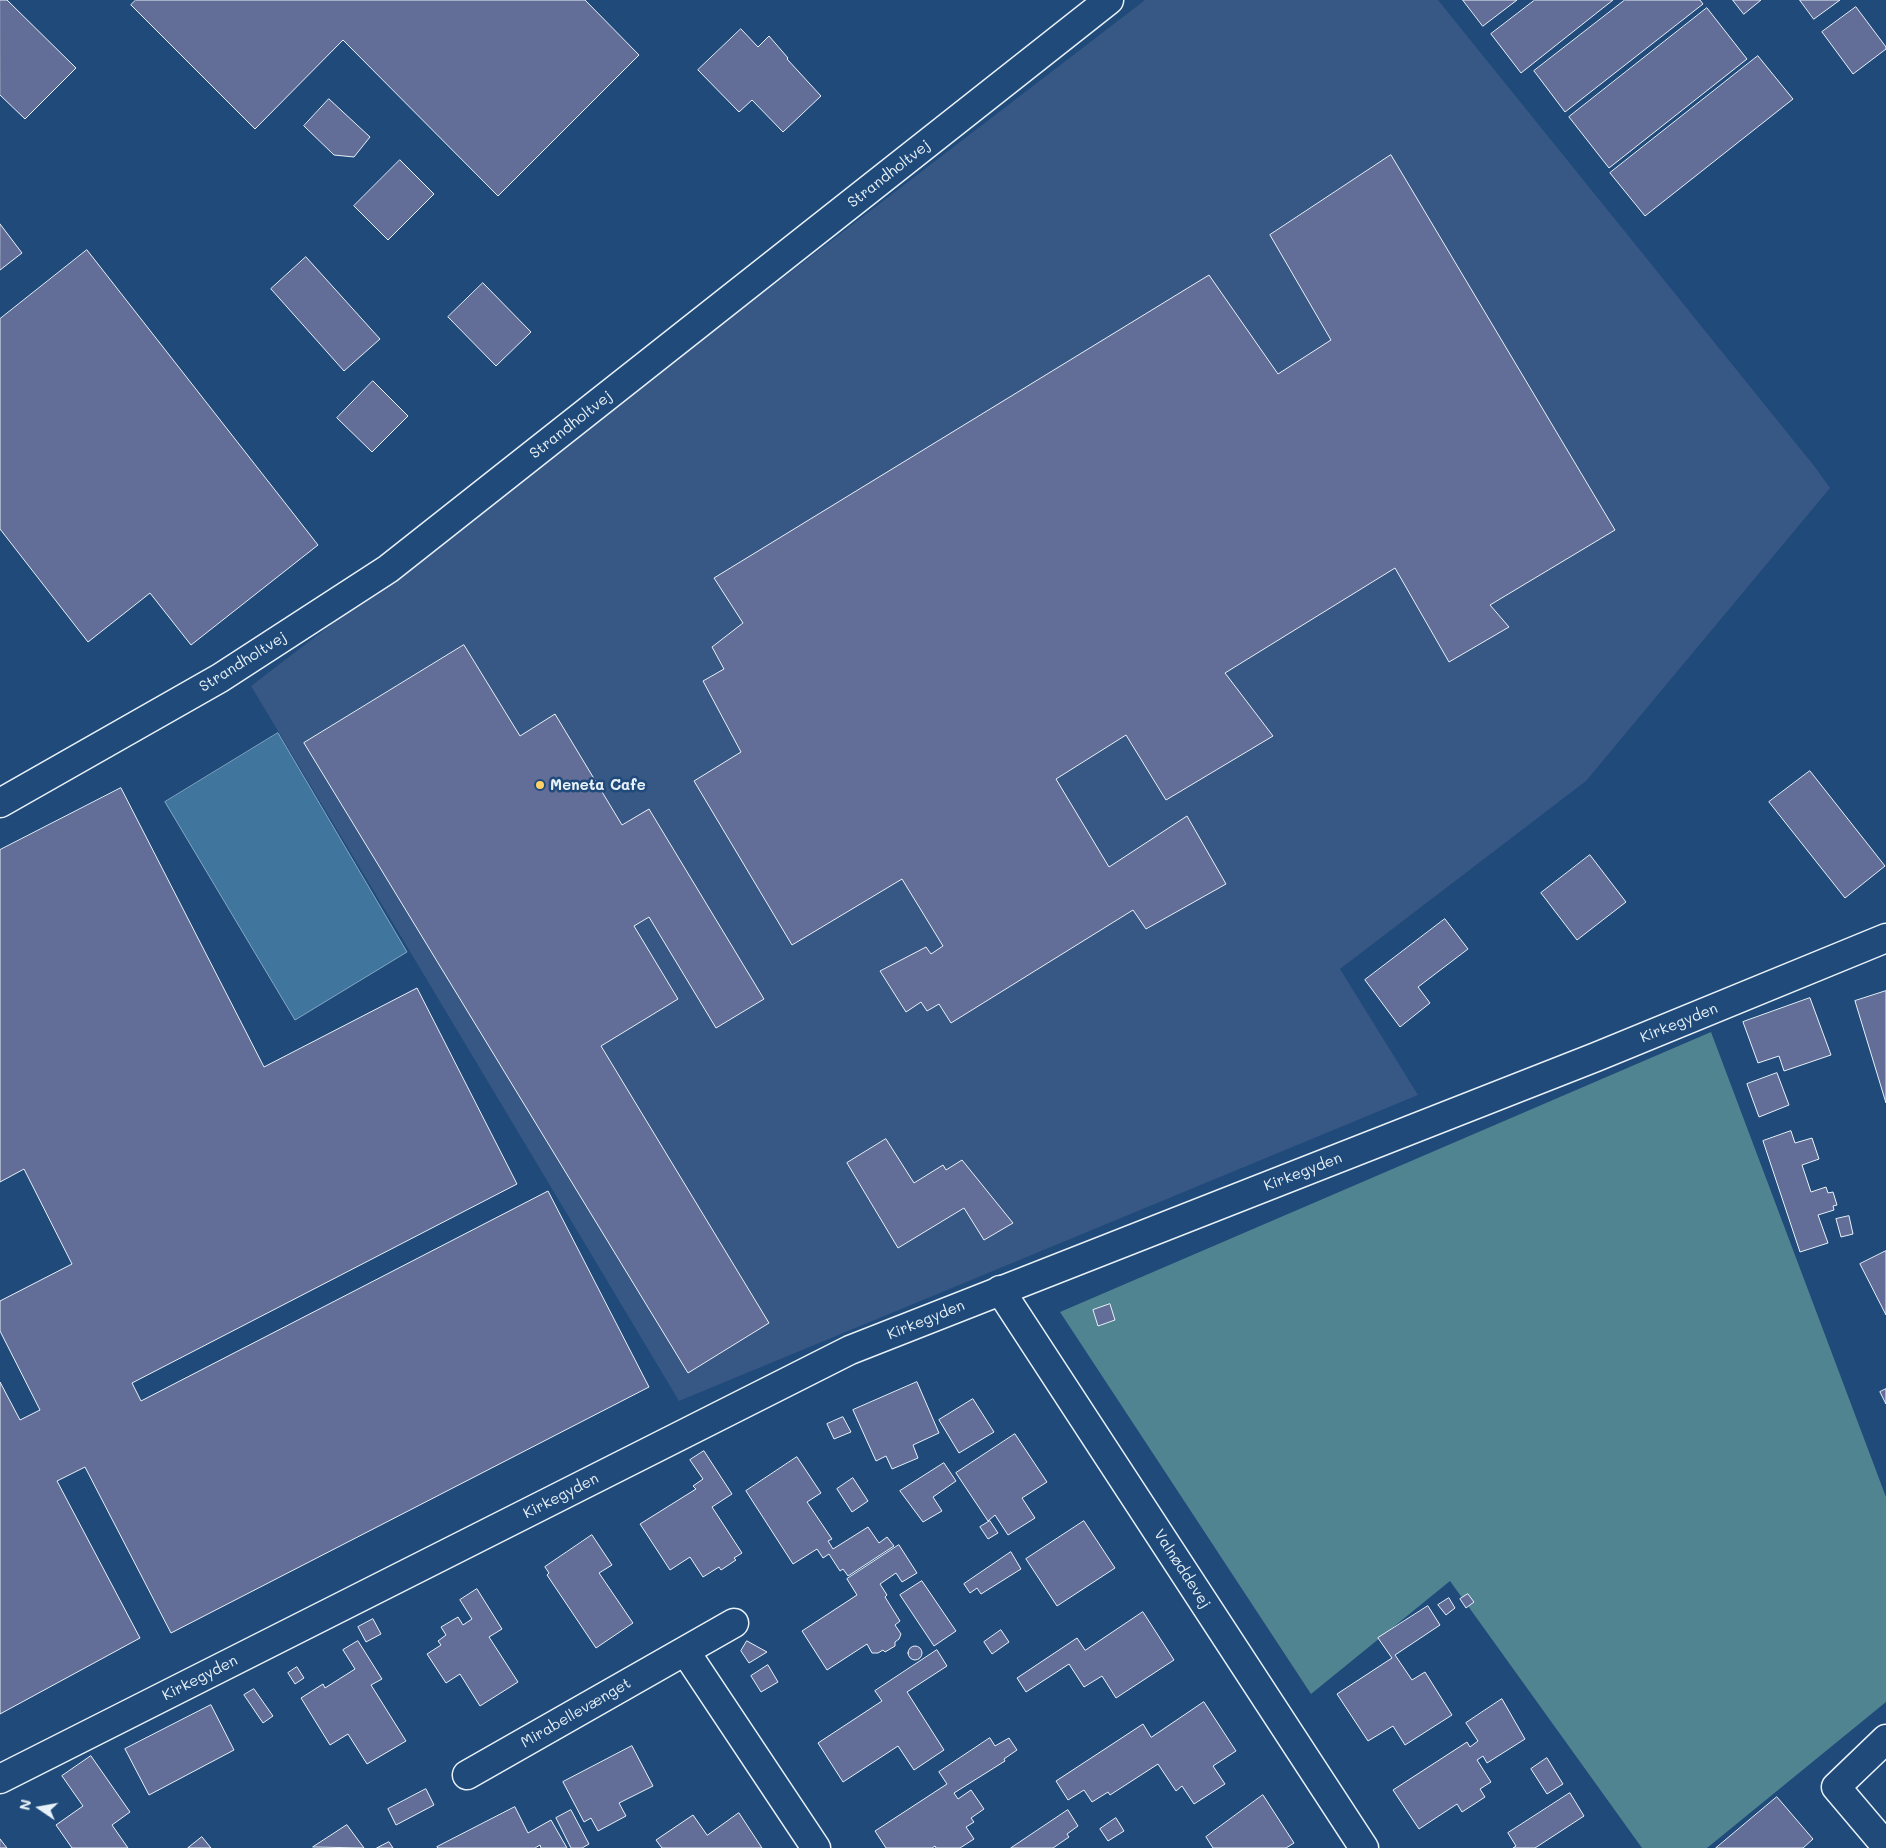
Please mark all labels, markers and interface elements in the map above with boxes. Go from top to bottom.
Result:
street label: Strandholtvej [844,136,934,212]
street label: Strandholtvej [526,387,616,463]
street label: Strandholtvej [196,628,290,696]
place label: Meneta Cafe [550,776,646,794]
marker: Meneta Cafe [534,779,546,791]
street label: Kirkegyden [1638,999,1720,1047]
street label: Kirkegyden [1261,1149,1345,1195]
street label: Kirkegyden [885,1296,967,1344]
street label: Kirkegyden [520,1469,602,1523]
street label: Valnøddevej [1150,1526,1214,1612]
street label: Kirkegyden [159,1651,241,1705]
street label: Mirabellevænget [518,1674,634,1752]
north arrow [15,1783,65,1833]
text: N [14,1798,35,1812]

